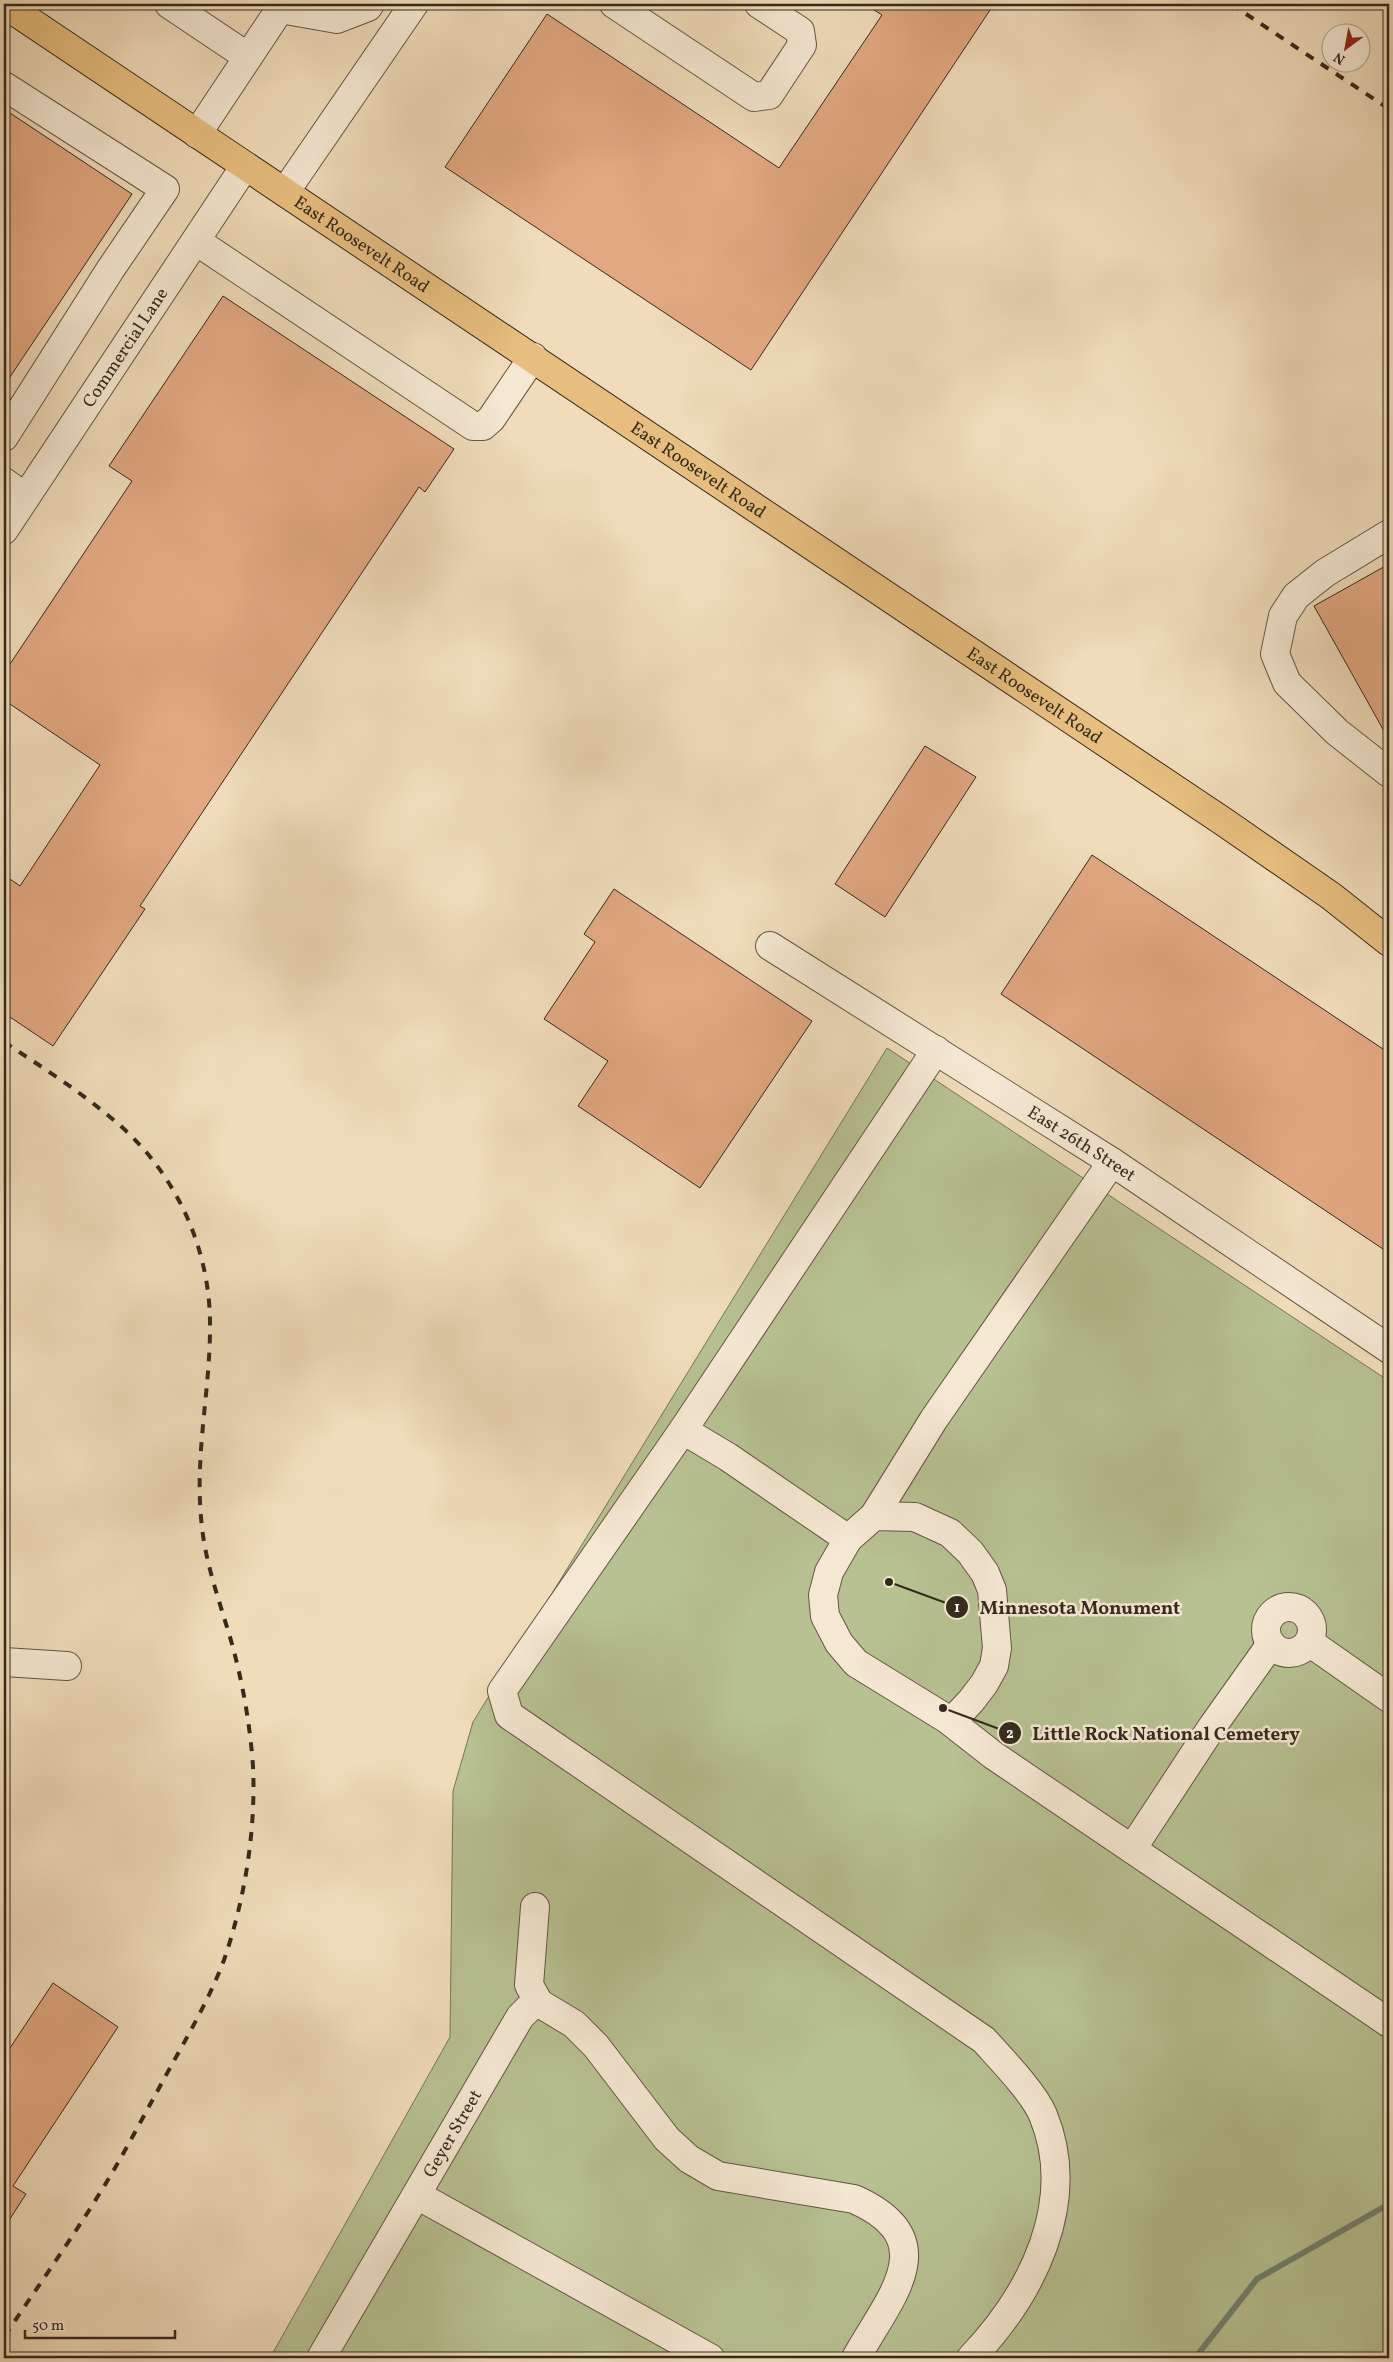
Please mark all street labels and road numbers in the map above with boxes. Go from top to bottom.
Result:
street label: East Roosevelt Road [288,191,434,300]
street label: Commercial Lane [77,283,175,413]
street label: East Roosevelt Road [625,416,770,525]
street label: East Roosevelt Road [961,642,1107,751]
street label: East 26th Street [1022,1101,1140,1188]
street label: Geyer Street [418,2086,489,2183]

